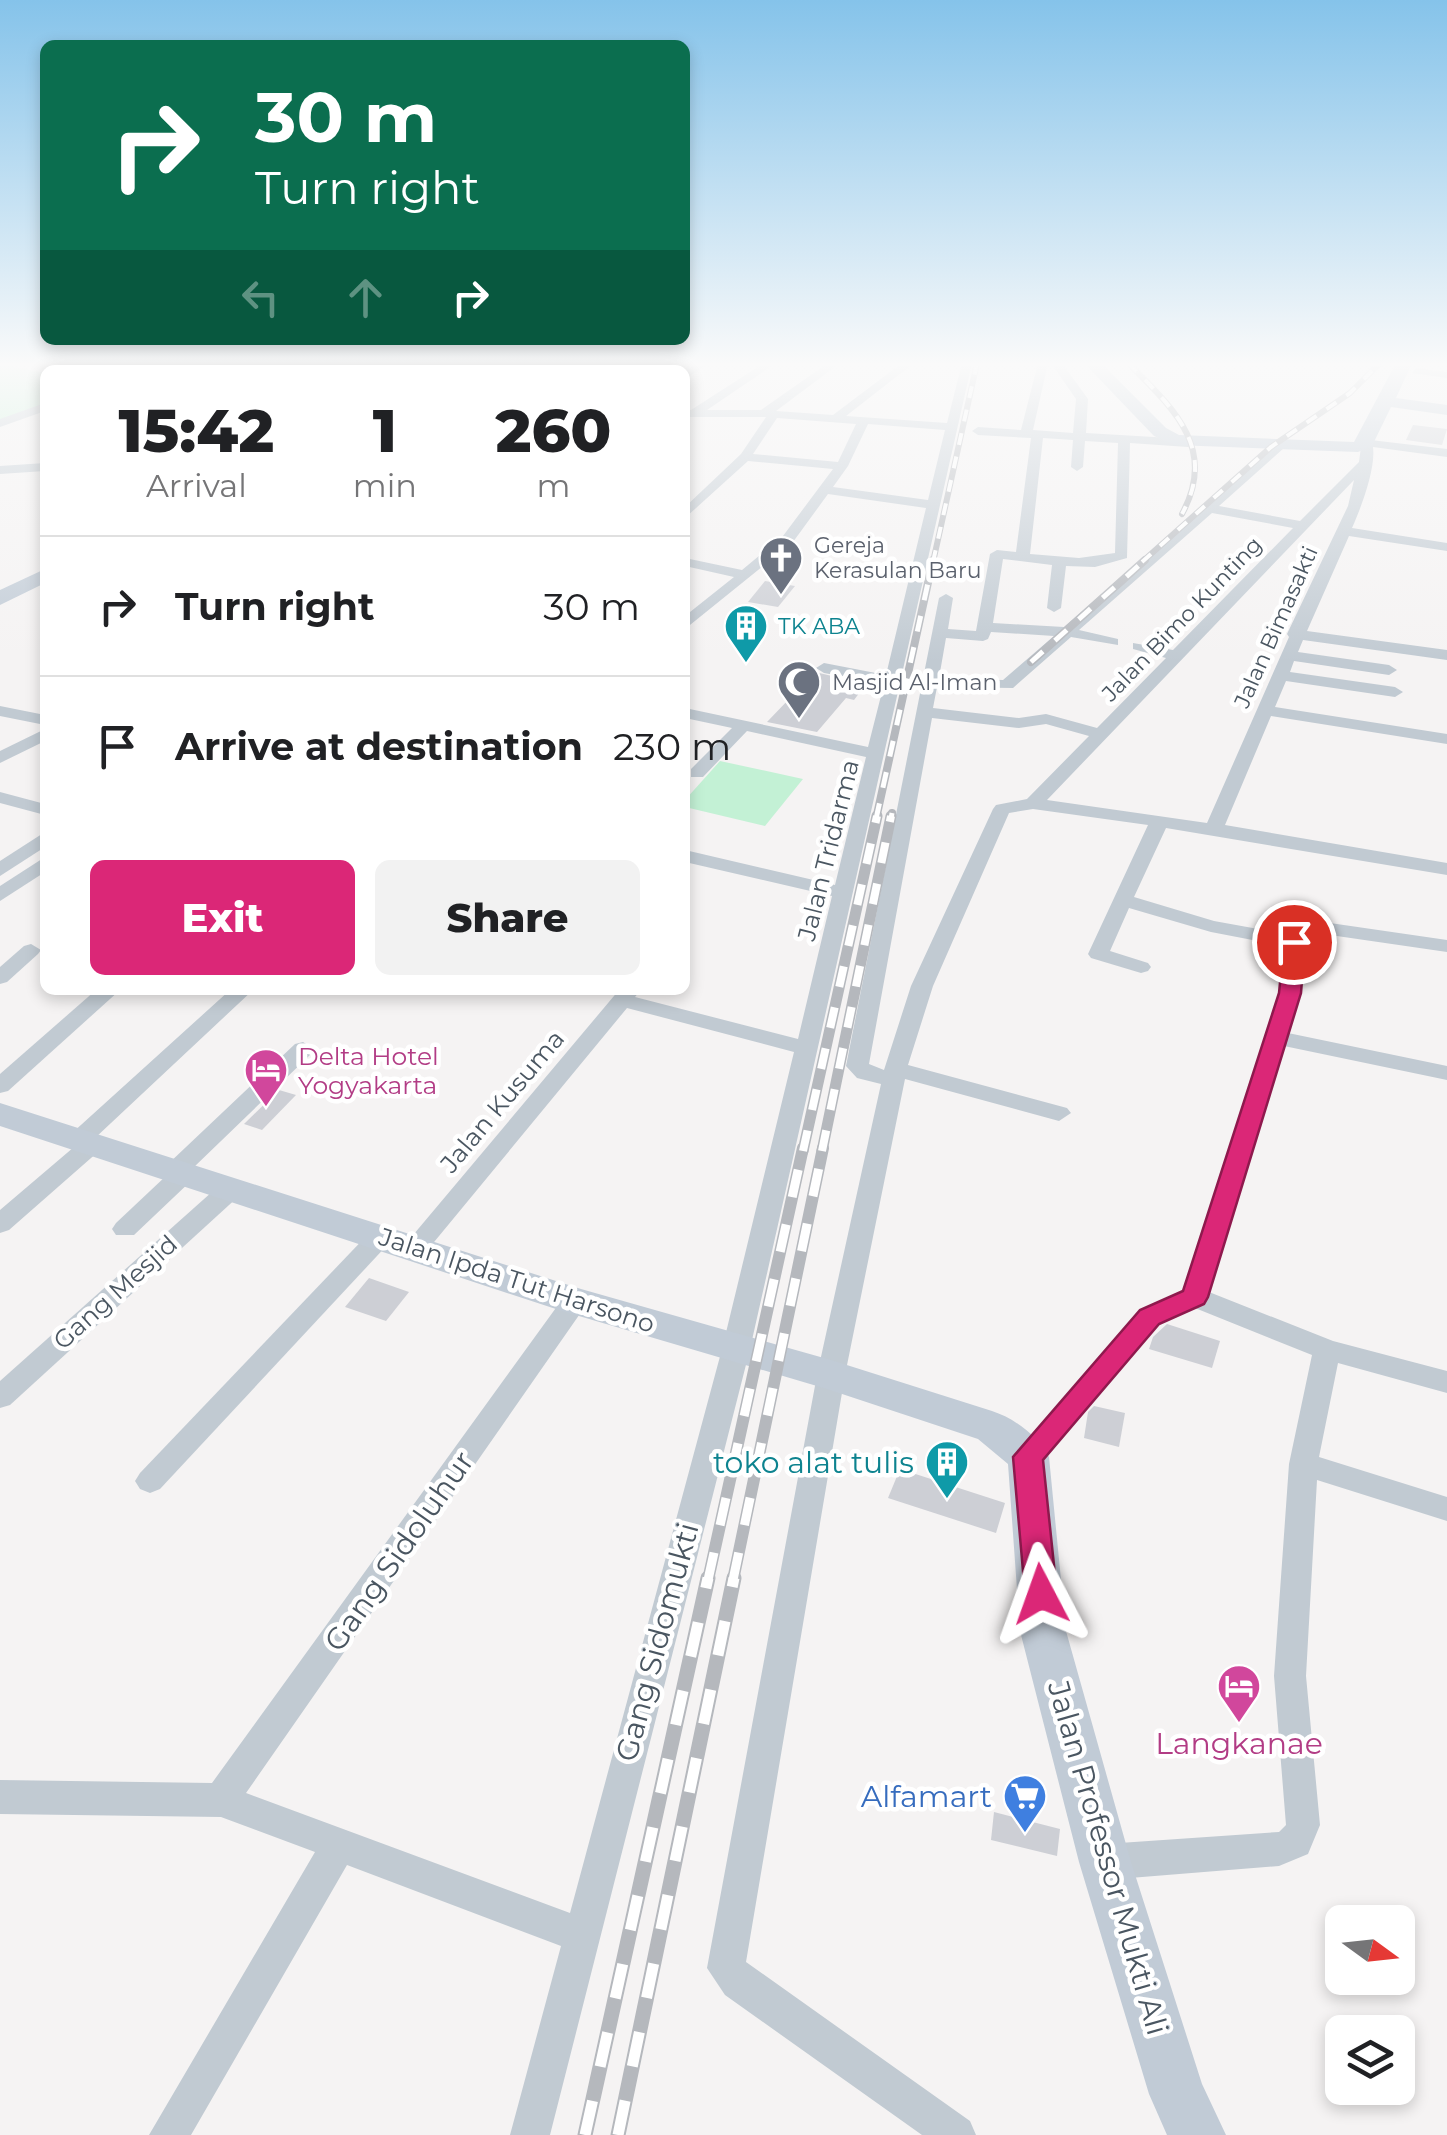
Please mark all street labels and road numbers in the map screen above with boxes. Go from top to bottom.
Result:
street label: Jalan Bimo Kunting [1096,531,1268,708]
street label: Jalan Bimasakti [1228,542,1324,713]
street label: Jalan Tridarma [791,756,865,945]
street label: Jalan Kusuma [433,1024,570,1179]
street label: Jalan Ipda Tut Harsono [374,1221,659,1339]
street label: Gang Mesjid [47,1229,183,1355]
street label: Gang Sidoluhur [316,1444,482,1658]
street label: Gang Sidomukti [607,1519,707,1765]
street label: Jalan Professor Mukti Ali [1039,1676,1176,2039]

